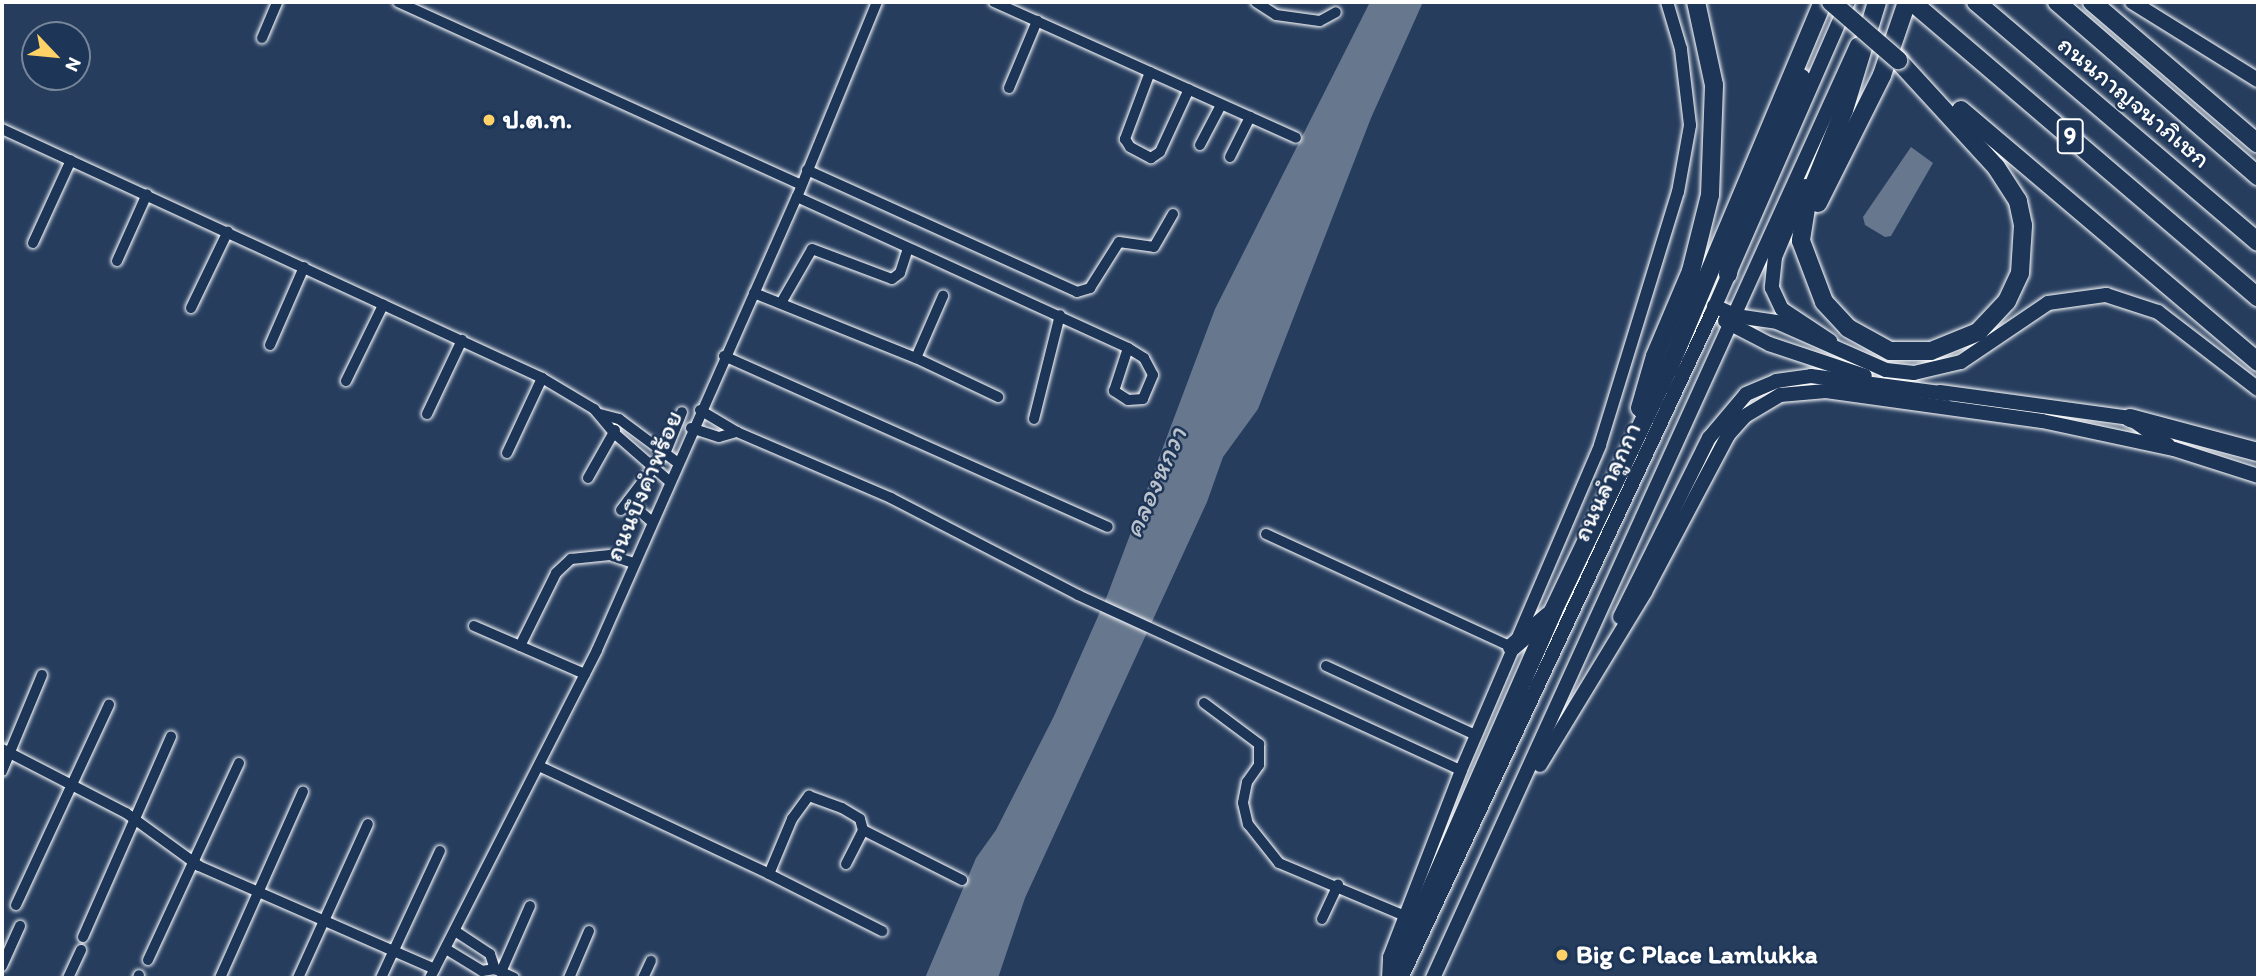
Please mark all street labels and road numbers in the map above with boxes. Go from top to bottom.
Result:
street label: ถนนกาญจนาภิเษก [2051,29,2217,175]
road number: 9 [2056,116,2084,156]
street label: ถนนบึงคำพร้อย [598,406,690,566]
street label: ถนนลำลูกกา [1566,417,1648,547]

